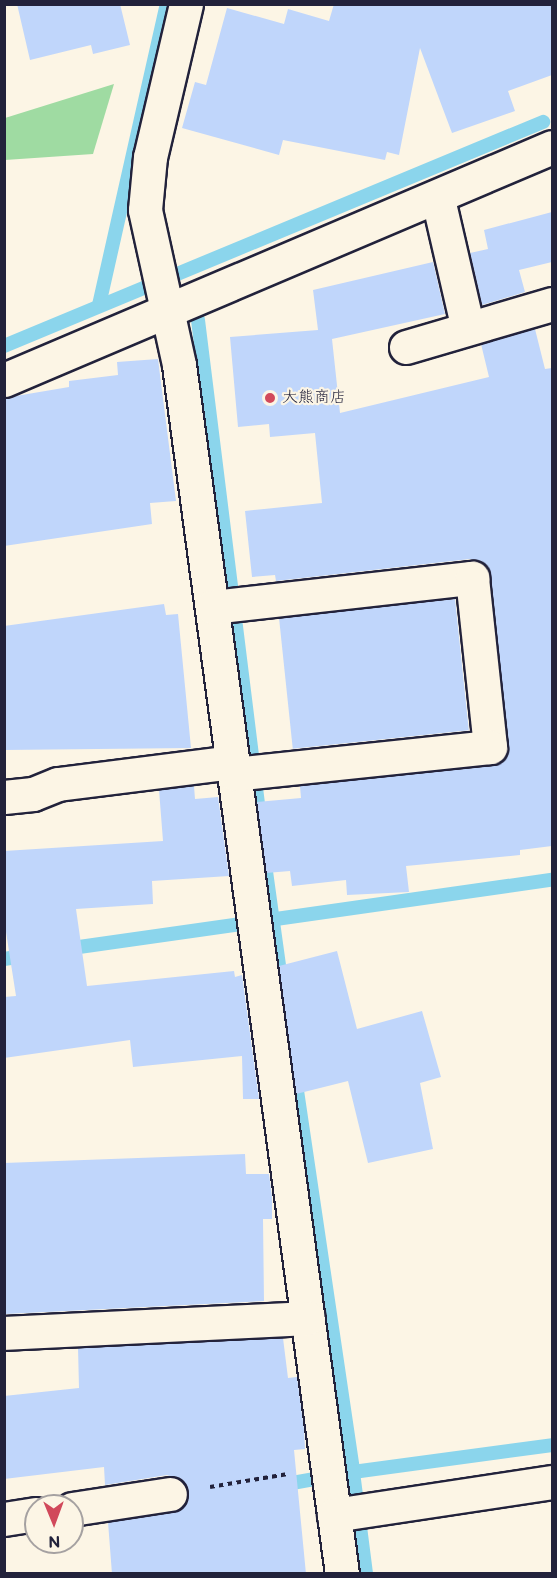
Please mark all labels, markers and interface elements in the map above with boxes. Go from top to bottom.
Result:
place label: 大熊商店 [282,388,346,408]
marker: 大熊商店 [263,391,277,405]
north arrow [24,1494,84,1554]
text: N [48,1531,60,1550]

